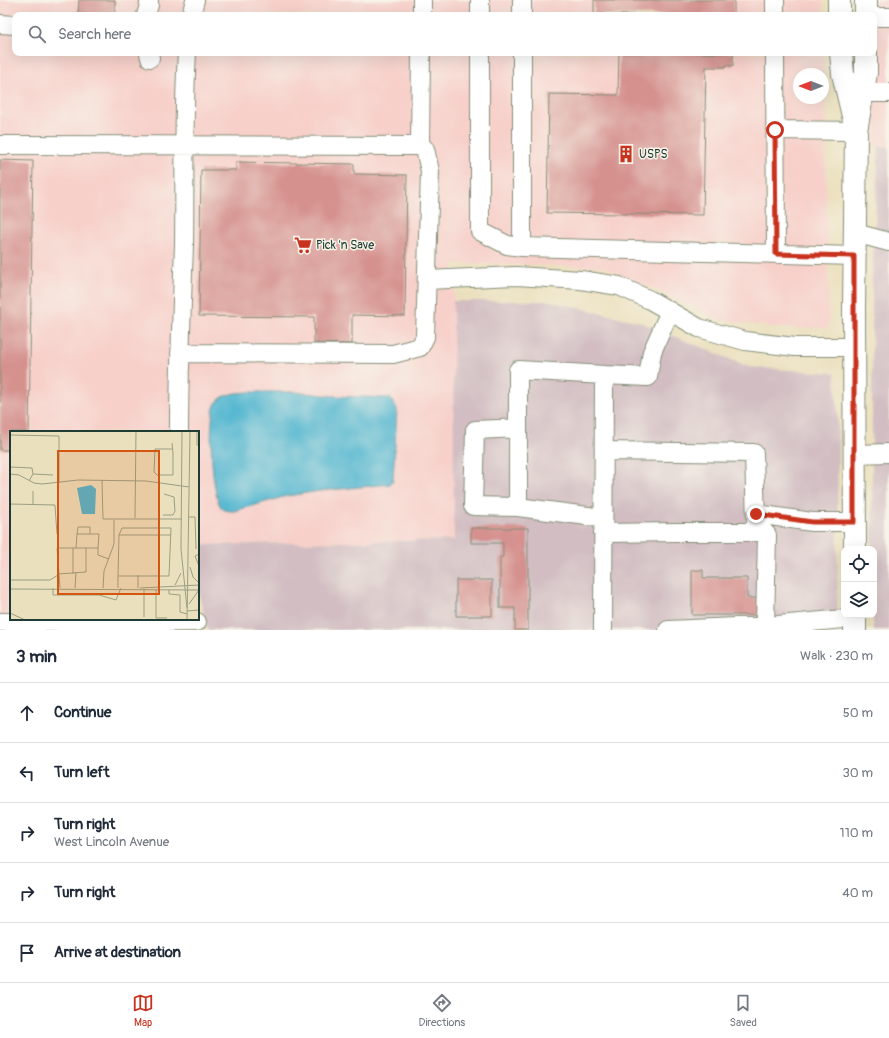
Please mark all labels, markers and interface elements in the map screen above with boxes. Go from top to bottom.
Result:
search box [12,12,877,56]
icon: search [26,23,48,45]
text: Search here [58,25,131,44]
north arrow [793,68,829,104]
route start [766,121,784,139]
building icon: USPS [616,144,636,164]
place label: USPS [639,147,668,162]
supermarket icon: Pick 'n Save [293,235,313,255]
place label: Pick 'n Save [316,238,374,253]
inset map [10,431,199,620]
route end [747,505,765,523]
map controls [841,546,877,618]
button: locate [841,546,877,582]
button: layers [841,582,877,618]
text: 3 min [16,646,57,667]
text: Walk · 230 m [800,648,873,664]
icon: ahead [16,702,38,724]
text: Continue [54,703,112,722]
text: 50 m [843,705,873,721]
icon: left [16,762,38,784]
text: Turn left [54,763,110,782]
text: 30 m [843,765,873,781]
text: Turn right [54,815,115,834]
icon: right [16,822,38,844]
text: 110 m [840,825,873,841]
text: West Lincoln Avenue [54,834,169,850]
icon: right [16,882,38,904]
text: Turn right [54,883,115,902]
text: 40 m [842,885,873,901]
icon: arrive [16,942,38,964]
text: Arrive at destination [54,943,181,962]
tab: Map [132,992,154,1029]
tab: Directions [418,992,465,1029]
tab: Saved [730,992,757,1029]

